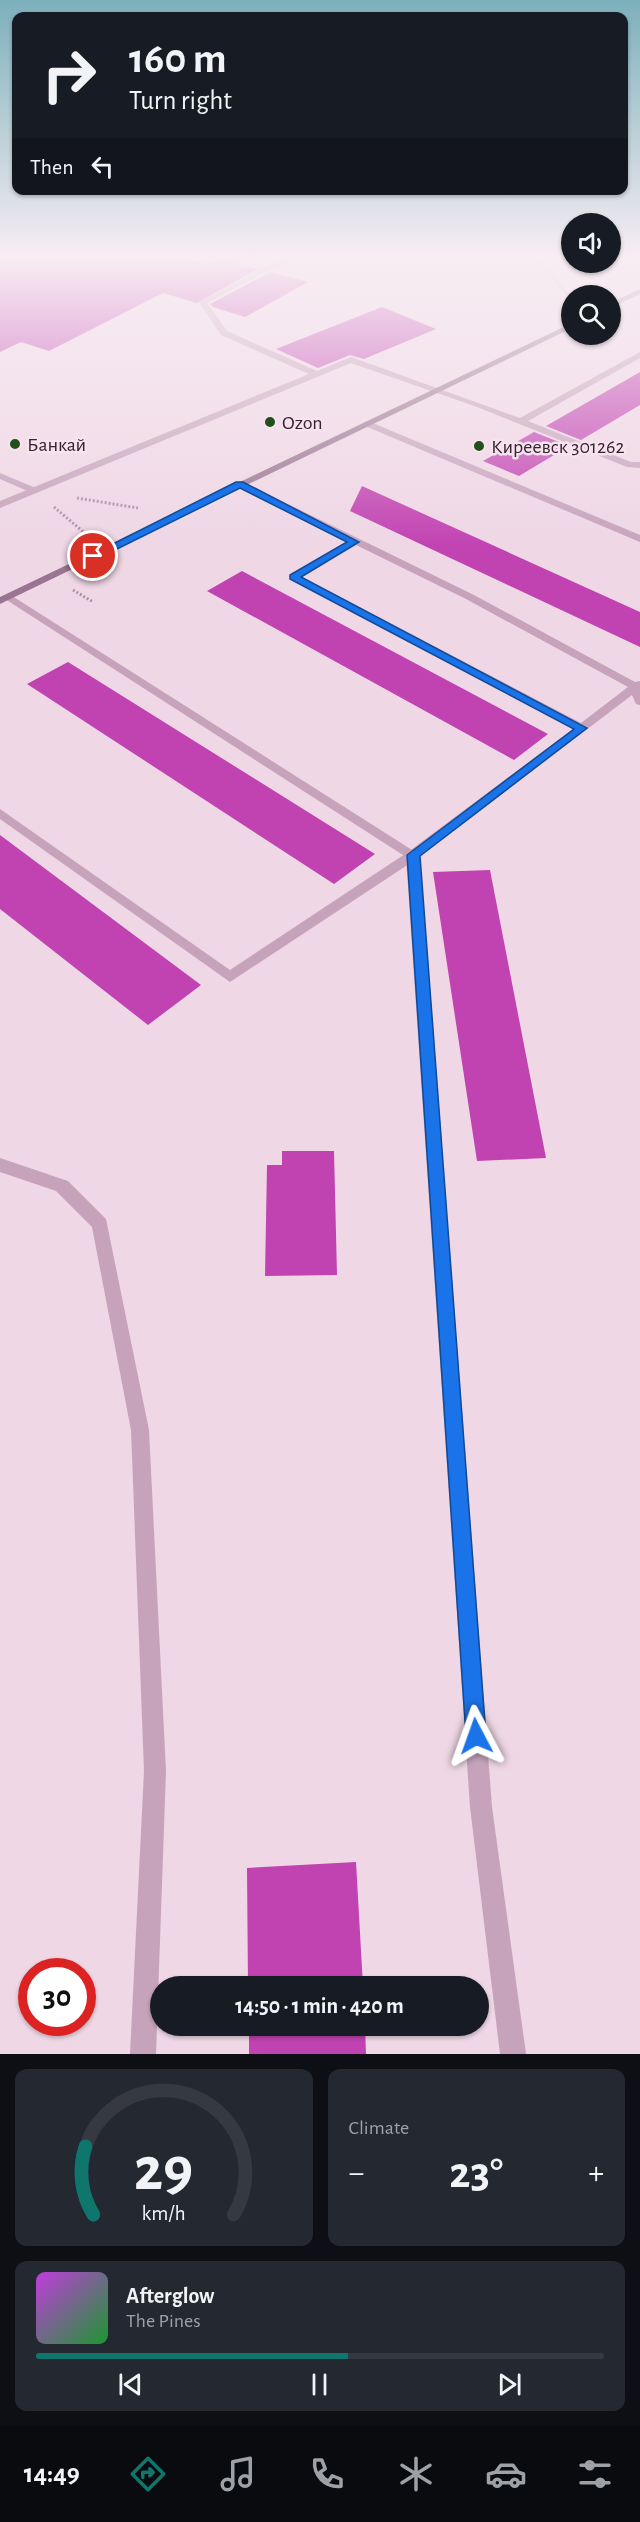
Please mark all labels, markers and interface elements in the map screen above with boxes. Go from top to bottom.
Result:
icon: right [30,36,108,114]
text: 160 m [129,38,227,80]
text: Turn right [129,87,232,114]
icon: left [86,150,119,183]
text: Then [30,156,74,178]
map controls [561,213,621,345]
button: sound [561,213,621,273]
button: search [561,285,621,345]
place label: Ozon [282,413,323,433]
marker: Ozon [263,415,277,429]
place label: Банкай [27,435,86,455]
marker: Банкай [8,437,22,451]
place label: Киреевск 301262 [491,437,625,457]
marker: Киреевск 301262 [472,439,486,453]
pin [67,530,118,581]
icon: arrive [76,539,109,572]
position arrow [444,1704,508,1768]
speed limit sign: 30 [18,1958,96,2036]
text: 14:50 · 1 min · 420 m [235,1995,404,2017]
text: Climate [349,2118,409,2138]
text: 29 [134,2139,194,2201]
text: 23° [449,2151,503,2196]
text: − [349,2157,364,2190]
text: + [588,2157,604,2190]
text: km/h [142,2203,186,2224]
text: Afterglow [126,2285,214,2307]
text: The Pines [126,2311,201,2331]
icon: previous [114,2368,147,2401]
icon: pause [303,2368,336,2401]
icon: next [493,2368,526,2401]
icon: directions [127,2453,169,2495]
icon: music [217,2453,259,2495]
icon: phone [306,2453,348,2495]
icon: climate [395,2453,437,2495]
icon: car [485,2453,527,2495]
icon: filters [574,2453,616,2495]
text: 14:49 [24,2460,80,2487]

